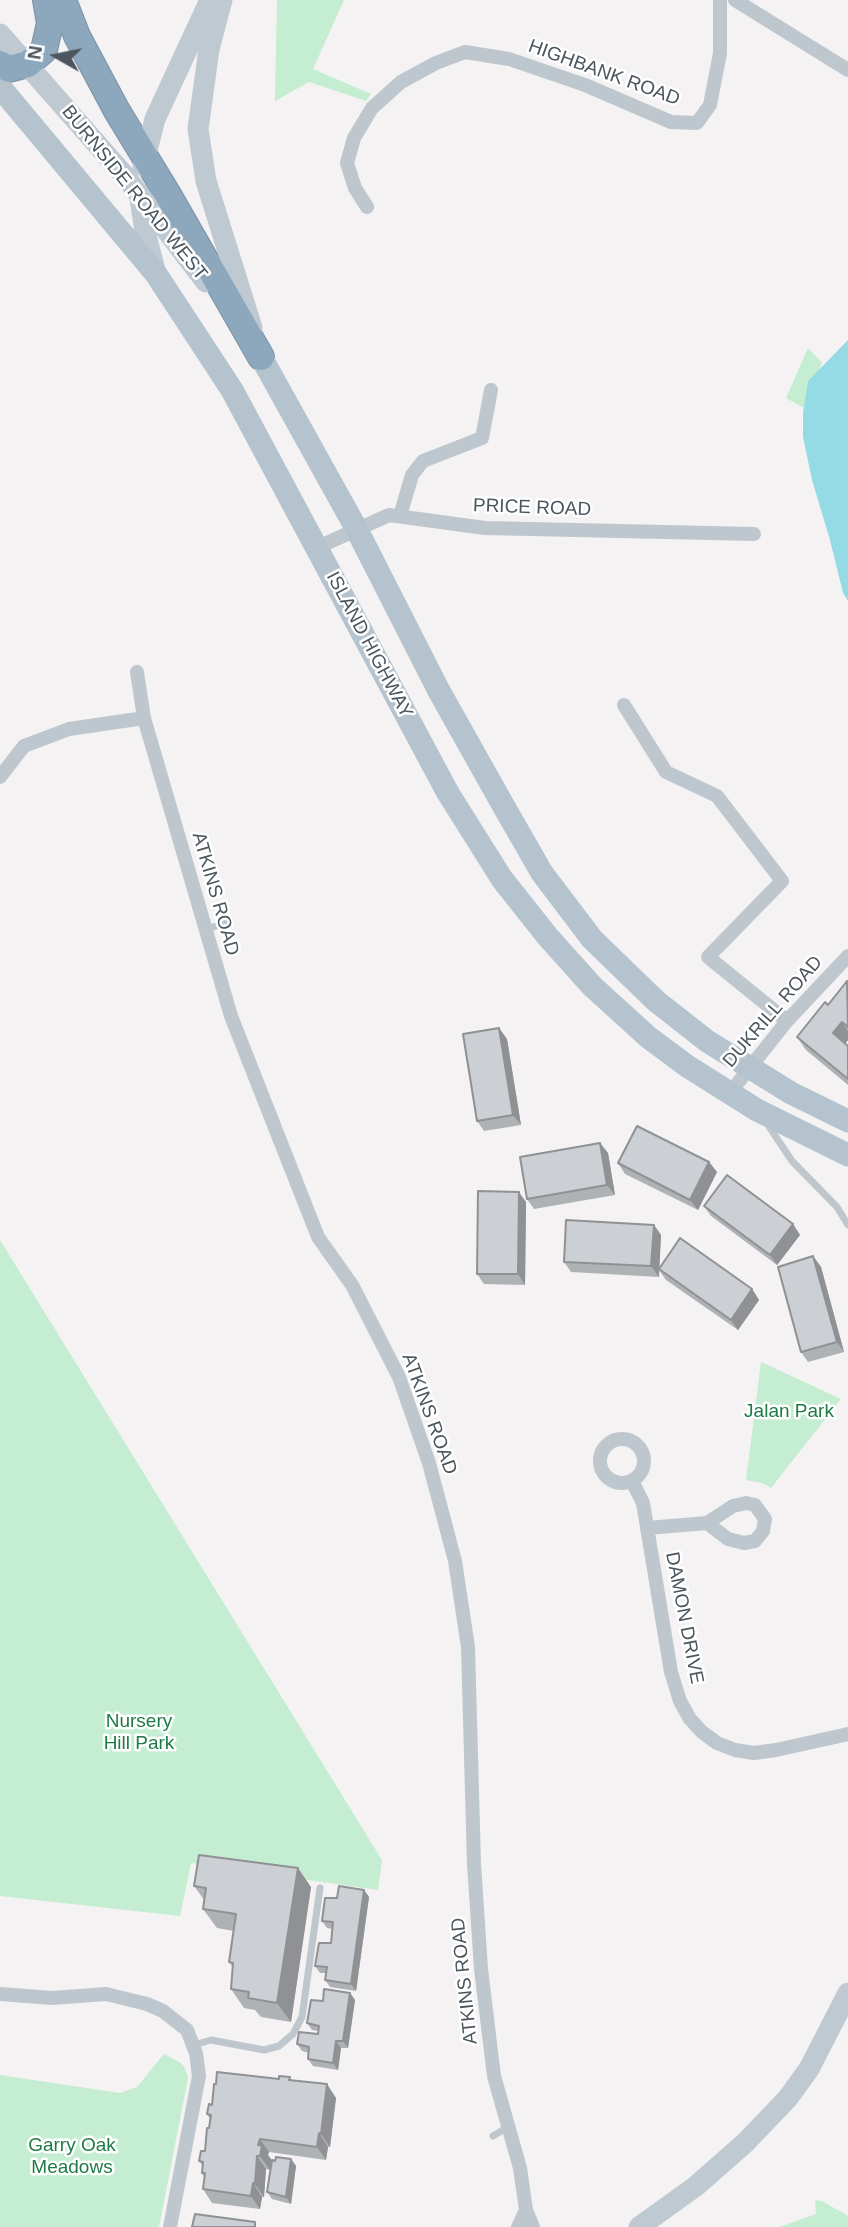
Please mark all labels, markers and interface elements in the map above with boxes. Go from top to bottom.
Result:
north arrow [21,21,91,91]
street label: HIGHBANK ROAD [525,35,683,111]
text: N [23,44,46,61]
street label: BURNSIDE ROAD WEST [56,101,212,285]
street label: PRICE ROAD [473,495,591,521]
street label: ISLAND HIGHWAY [321,568,417,722]
street label: ATKINS ROAD [186,830,244,958]
street label: DUKRILL ROAD [718,952,828,1072]
street label: ATKINS ROAD [397,1350,461,1478]
park label: Jalan Park [744,1401,834,1423]
street label: DAMON DRIVE [660,1550,708,1686]
park label: Nursery Hill Park [104,1711,174,1755]
street label: ATKINS ROAD [447,1916,483,2046]
park label: Garry Oak Meadows [28,2135,116,2179]

